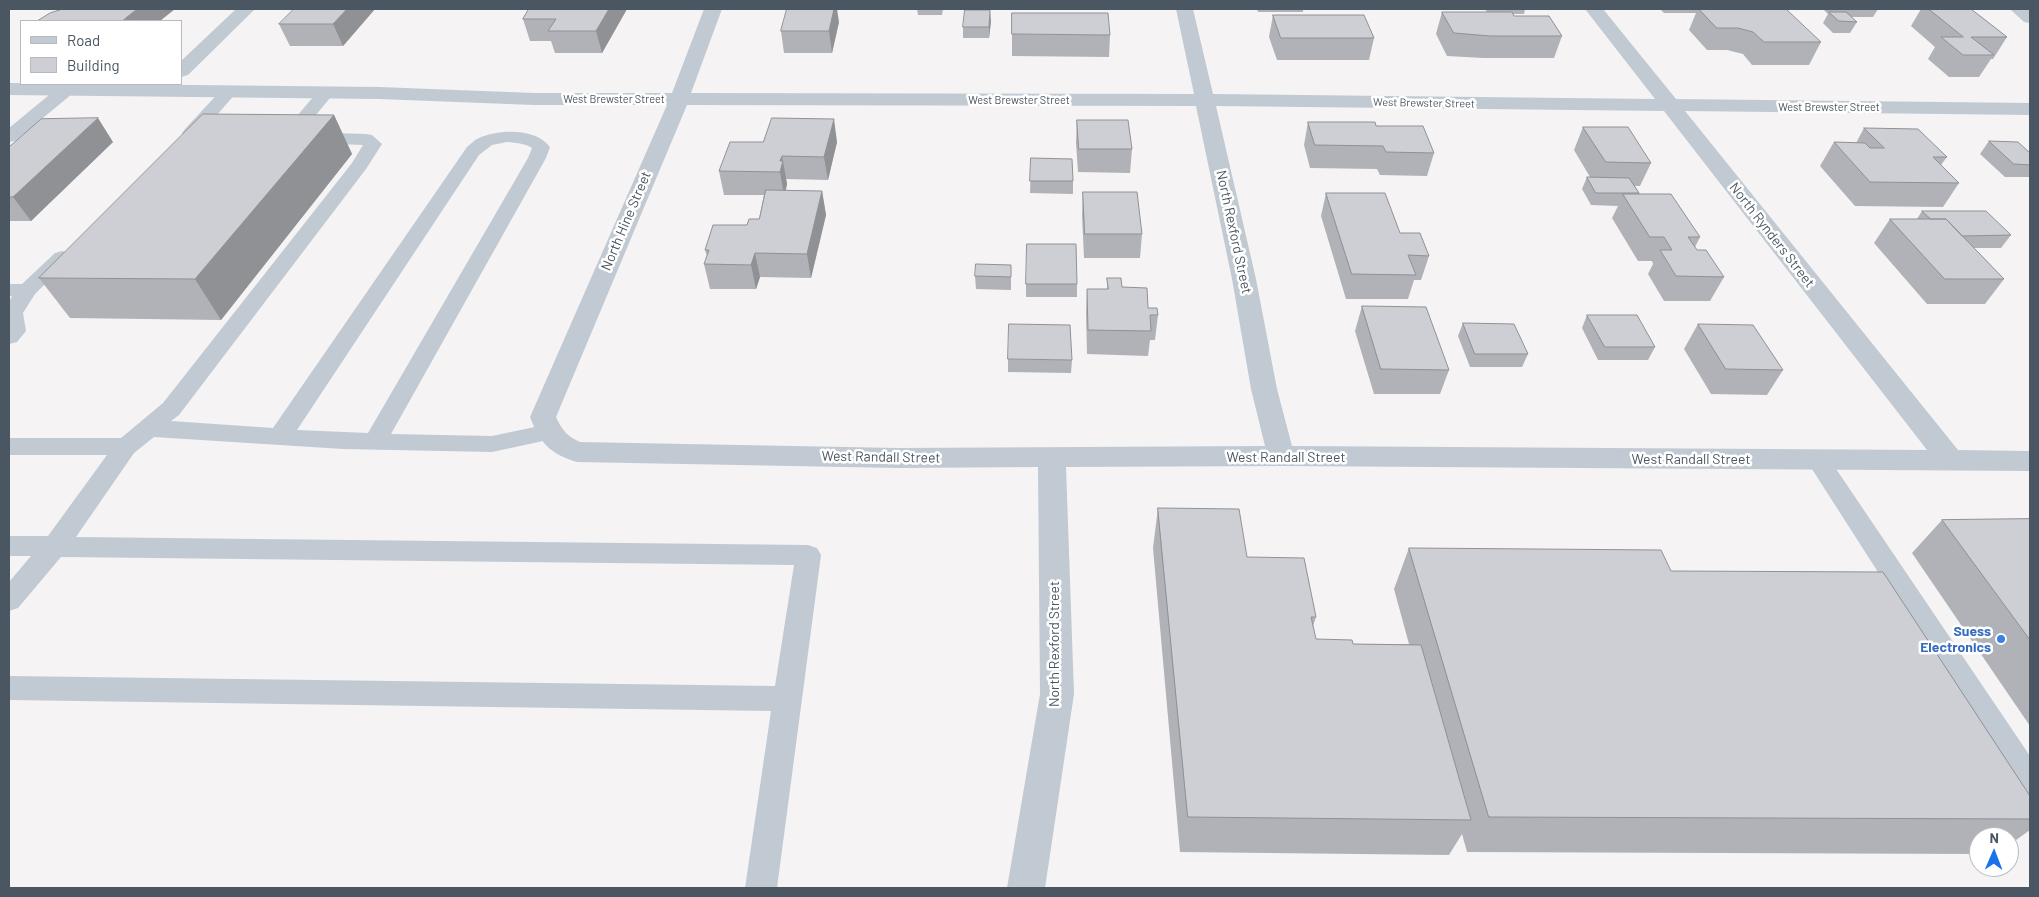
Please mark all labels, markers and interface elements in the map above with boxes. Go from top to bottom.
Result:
legend [20,20,182,85]
text: Road [67,31,100,49]
text: Building [67,56,120,74]
street label: West Brewster Street [563,92,665,106]
street label: West Brewster Street [968,93,1070,107]
street label: West Brewster Street [1373,96,1475,110]
street label: West Brewster Street [1778,100,1880,114]
street label: North Hine Street [597,169,655,273]
street label: North Rexford Street [1213,169,1255,295]
street label: North Rynders Street [1726,179,1818,291]
street label: West Randall Street [821,448,941,466]
street label: West Randall Street [1227,449,1345,465]
street label: West Randall Street [1632,451,1750,467]
street label: North Rexford Street [1046,581,1062,707]
place label: Suess Electronics [1920,623,1991,656]
marker: Suess Electronics [1995,633,2007,645]
north arrow [1969,827,2019,877]
text: N [1989,829,1999,846]

